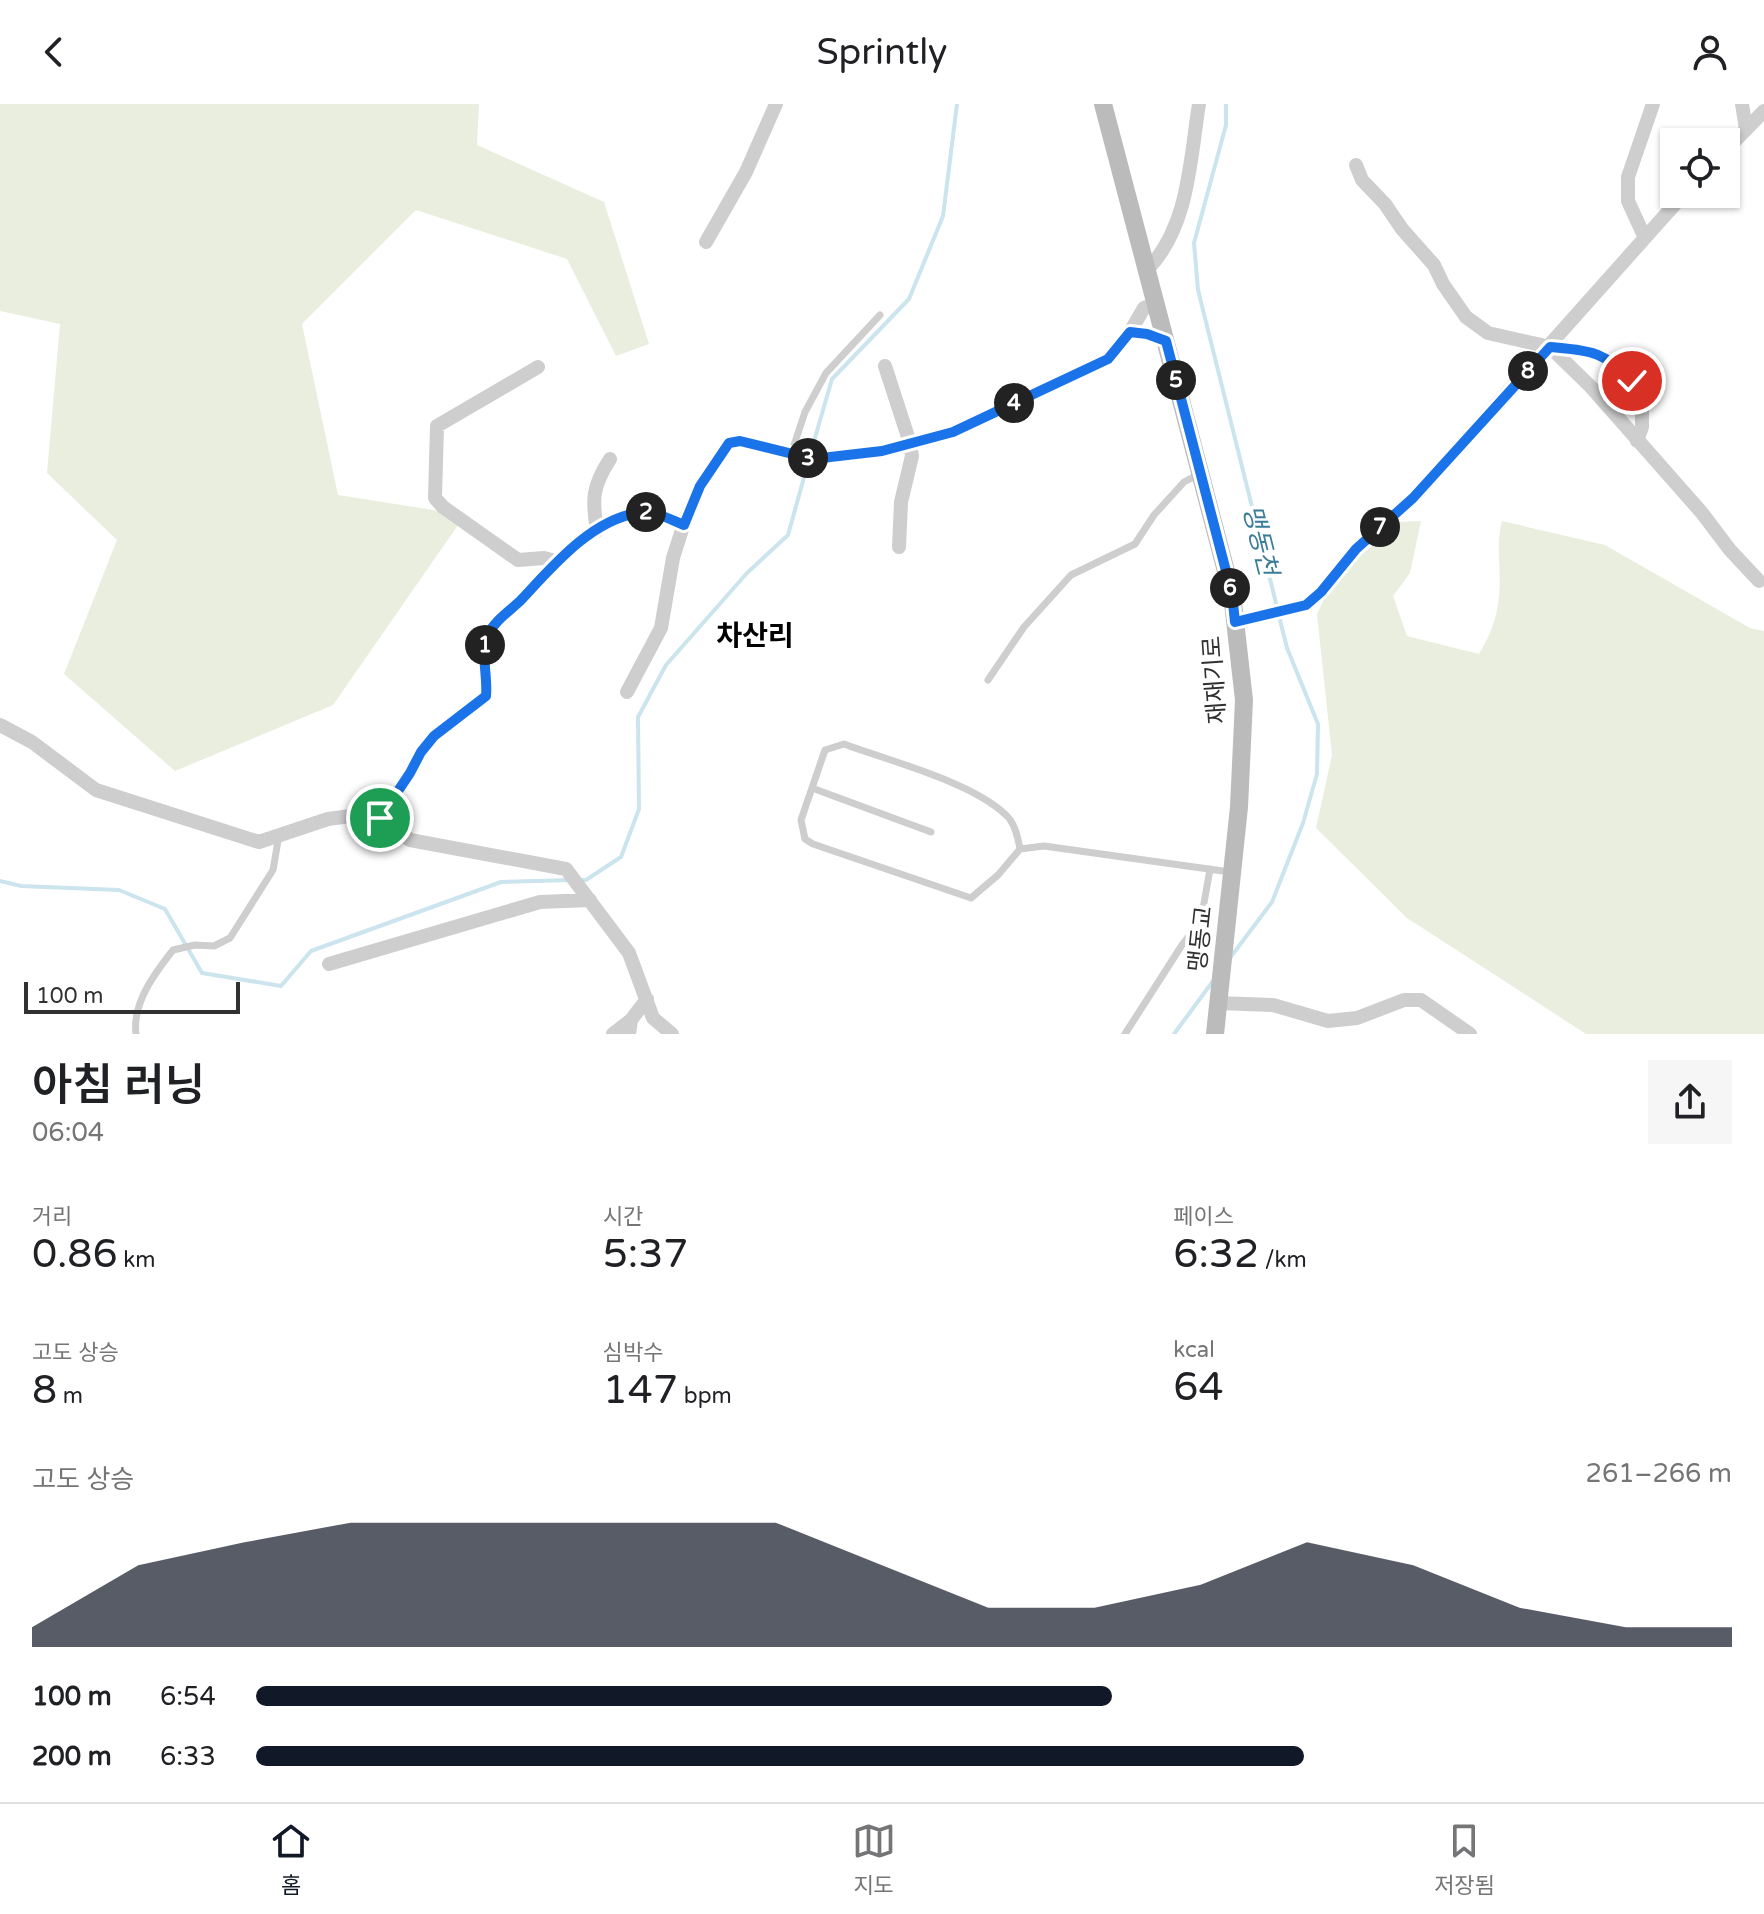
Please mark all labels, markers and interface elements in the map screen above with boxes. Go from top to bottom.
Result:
icon: back [32,30,76,74]
icon: person [1688,30,1732,74]
text: Sprintly [817,31,947,74]
map controls [1660,128,1740,208]
button: locate [1660,128,1740,208]
pin [1598,347,1666,415]
pin: 8 [1508,351,1548,391]
text: 8 [1521,358,1535,384]
icon: check [1610,359,1654,403]
pin: 5 [1156,360,1196,400]
text: 5 [1169,367,1183,393]
pin: 4 [994,383,1034,423]
text: 4 [1007,390,1021,416]
pin: 3 [788,438,828,478]
text: 3 [801,445,815,471]
pin: 2 [626,492,666,532]
text: 2 [639,499,653,525]
water label: 맹동천 [1236,501,1284,582]
pin: 7 [1360,507,1400,547]
text: 7 [1373,514,1387,540]
pin: 6 [1210,568,1250,608]
text: 6 [1223,575,1237,601]
district label: 차산리 [716,619,794,653]
pin: 1 [465,625,505,665]
text: 1 [478,632,492,658]
street label: 재재기로 [1197,635,1233,725]
pin [346,784,414,852]
icon: arrive [358,796,402,840]
street label: 맹동교 [1183,905,1219,973]
scale bar [24,978,240,1014]
text: 100 m [36,983,103,1009]
text: 아침 러닝 [32,1060,205,1113]
button: share [1648,1060,1732,1144]
text: 06:04 [32,1117,104,1148]
text: 거리 [32,1204,72,1230]
text: 시간 [603,1204,643,1230]
text: 페이스 [1173,1204,1234,1230]
text: 0.86 [32,1230,118,1278]
text: 5:37 [603,1230,688,1278]
text: 6:32 [1173,1230,1259,1278]
text: km [118,1247,155,1273]
text: /km [1259,1247,1307,1273]
text: kcal [1173,1337,1215,1363]
text: 고도 상승 [32,1340,119,1366]
text: 심박수 [603,1340,663,1366]
text: 64 [1173,1363,1224,1411]
text: 8 [32,1366,57,1414]
text: 147 [603,1366,678,1414]
text: m [57,1383,83,1409]
text: bpm [678,1383,732,1409]
text: 261–266 m [1586,1458,1732,1489]
text: 고도 상승 [32,1464,134,1495]
text: 100 m [32,1681,112,1712]
text: 6:54 [160,1681,216,1712]
text: 200 m [32,1741,112,1772]
text: 6:33 [160,1741,216,1772]
tab: 홈 [269,1819,313,1899]
tab: 지도 [852,1819,896,1899]
tab: 저장됨 [1434,1819,1495,1899]

